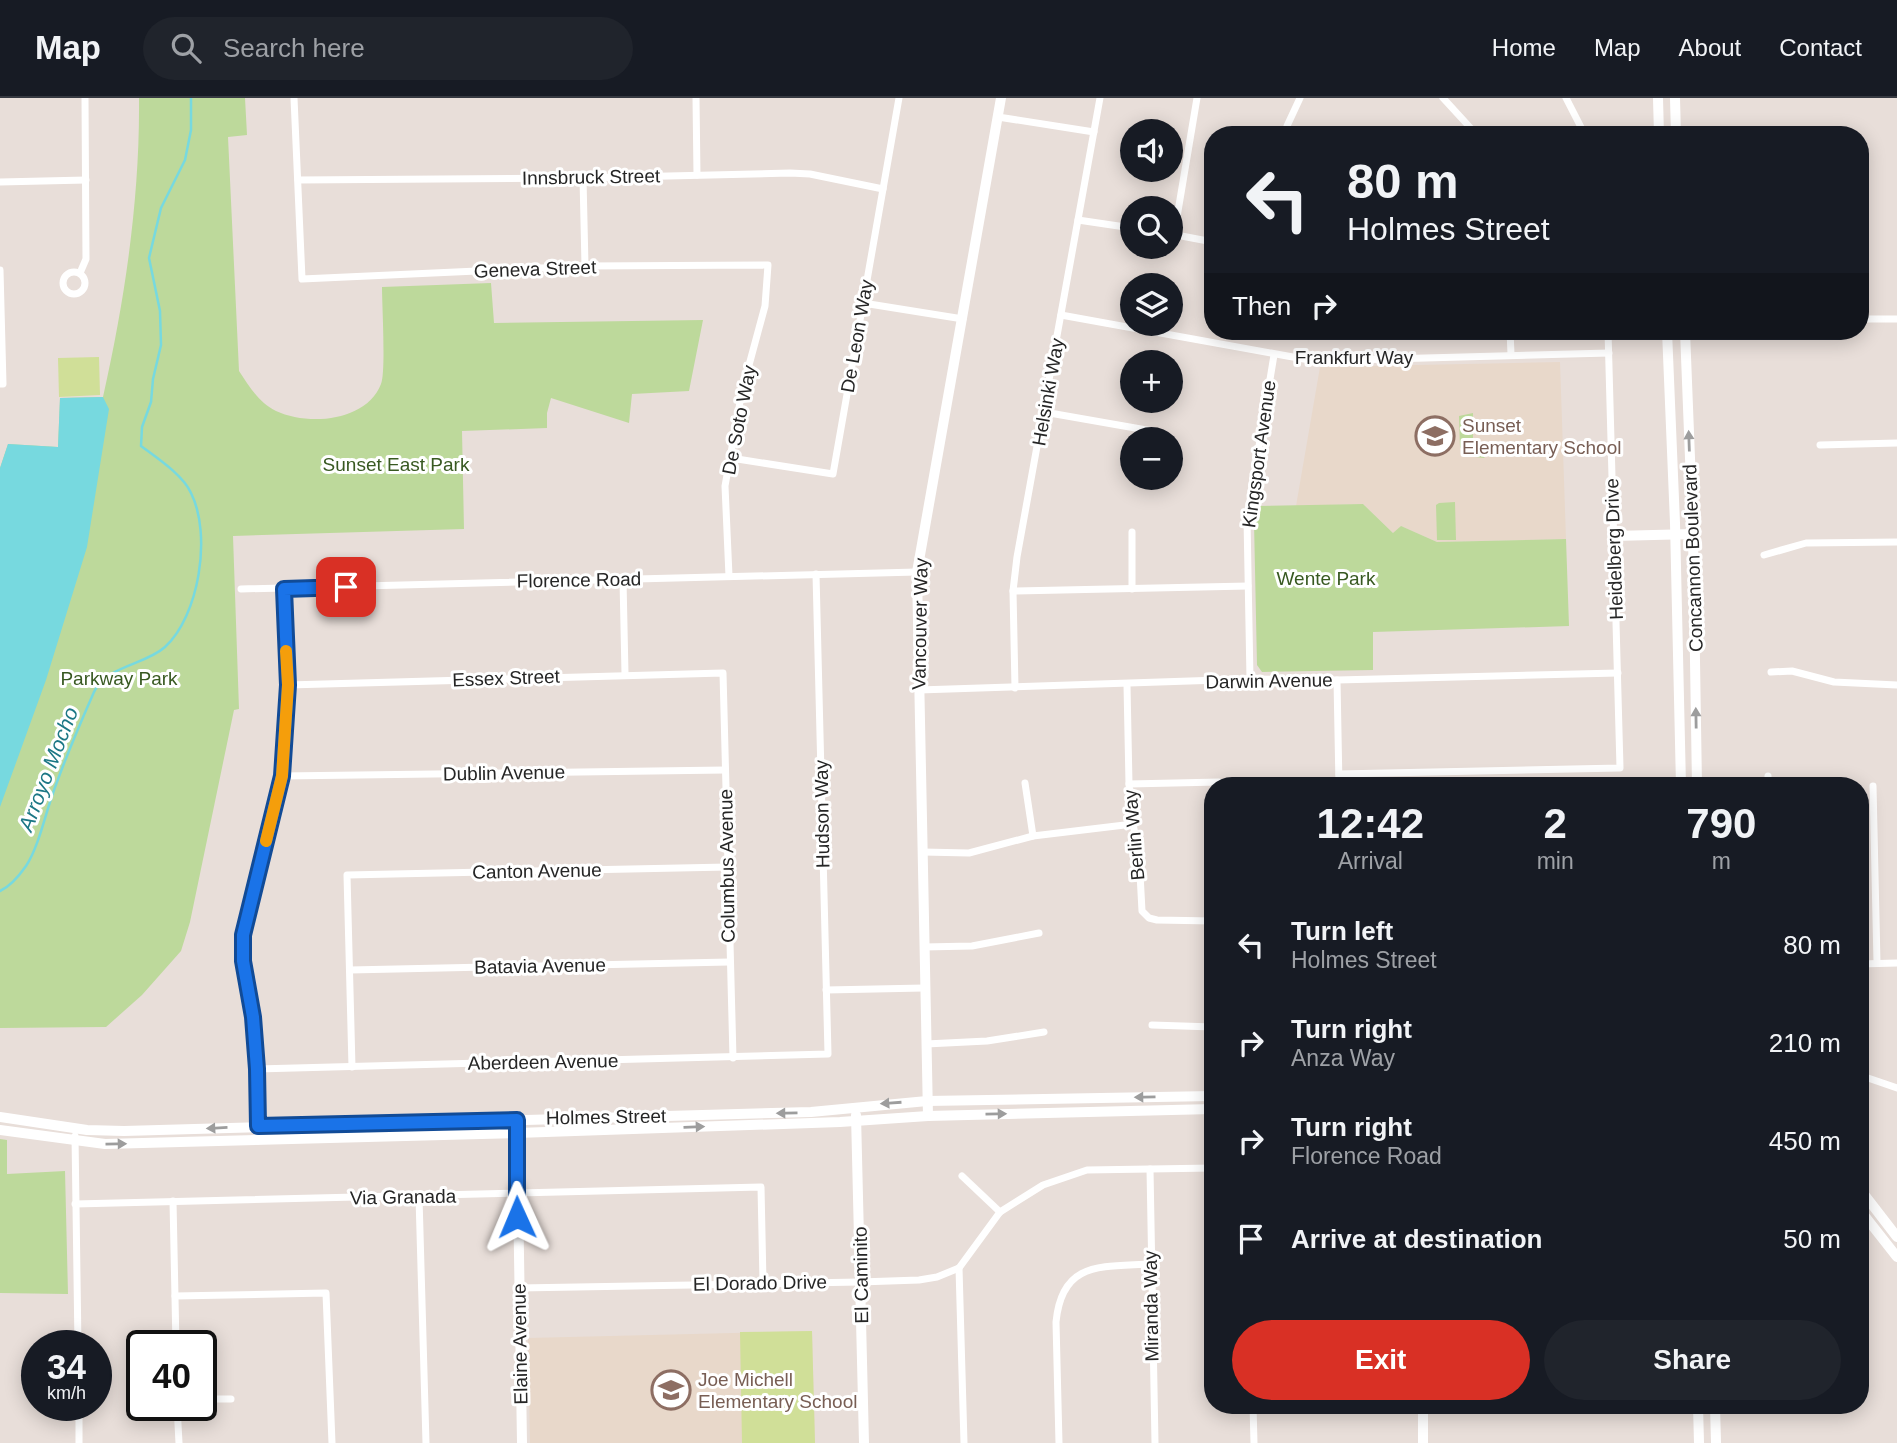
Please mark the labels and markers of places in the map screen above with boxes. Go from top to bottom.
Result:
school or university icon: Sunset Elementary School [1414,415,1456,457]
place label: Sunset Elementary School [1462,415,1621,458]
pin [316,557,376,617]
school or university icon: Joe Michell Elementary School [650,1369,692,1411]
place label: Joe Michell Elementary School [698,1369,857,1412]

